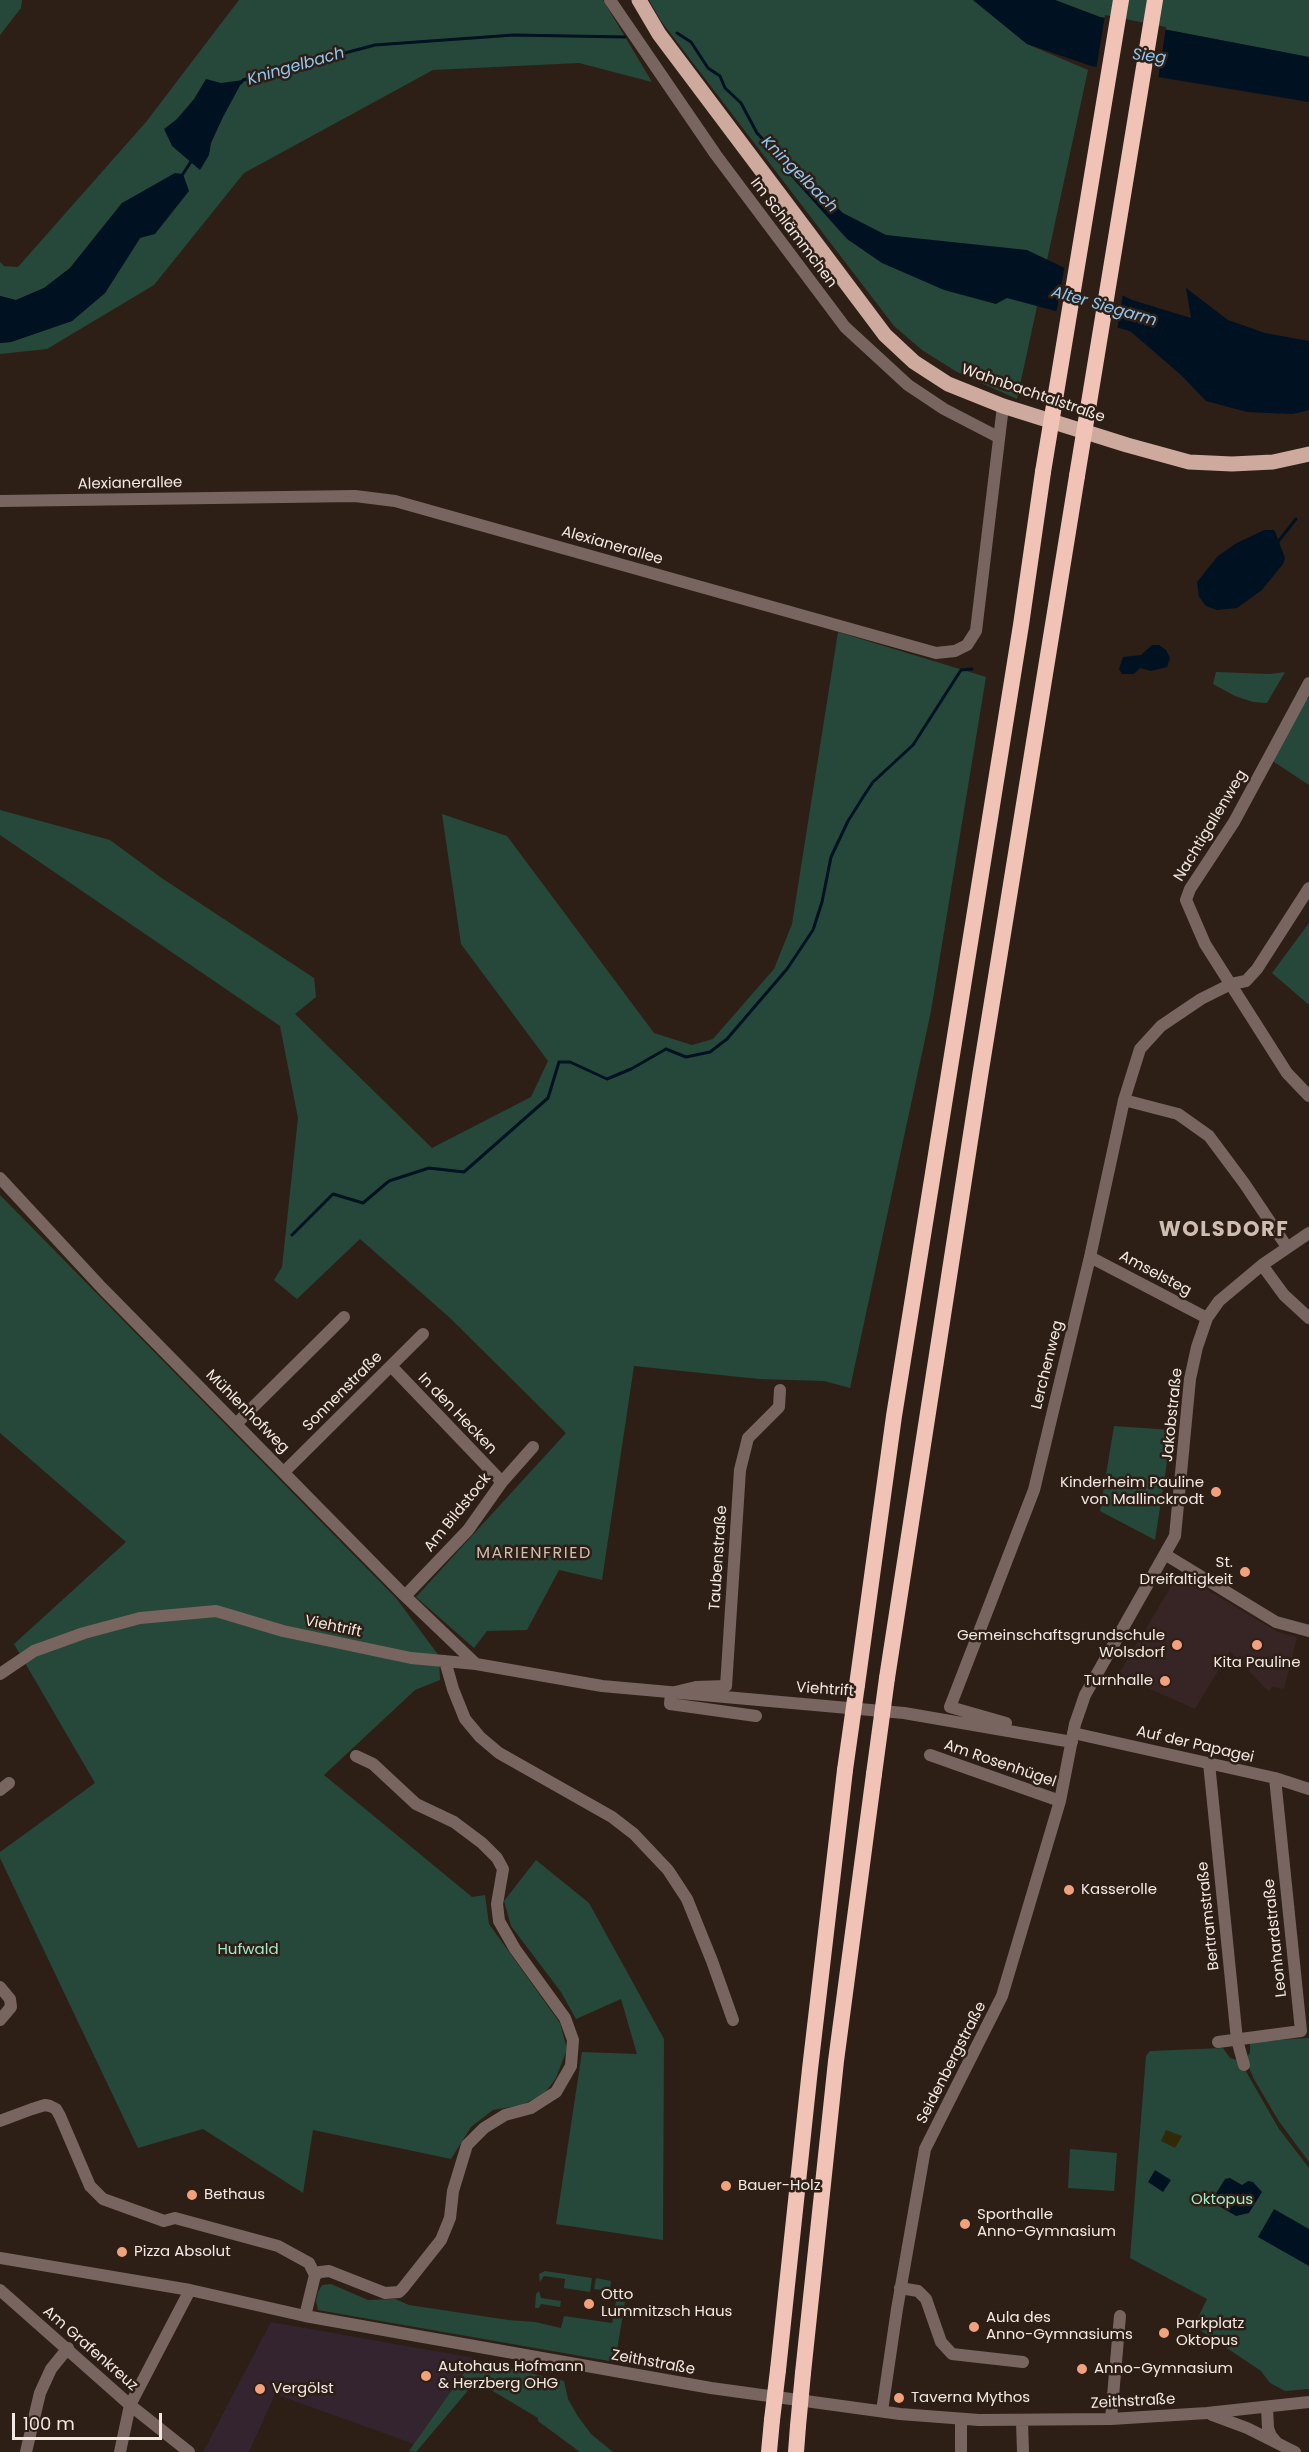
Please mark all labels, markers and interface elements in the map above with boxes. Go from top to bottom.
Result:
water label: Kningelbach [245,44,347,90]
water label: Sieg [1131,45,1167,69]
water label: Kningelbach [757,133,841,217]
street label: Im Schlämmchen [746,174,840,292]
water label: Alter Siegarm [1049,283,1159,331]
street label: Wahnbachtalstraße [959,361,1107,427]
street label: Alexianerallee [77,474,183,494]
street label: Alexianerallee [559,523,665,569]
street label: Nachtigallenweg [1171,767,1251,885]
district label: WOLSDORF [1159,1218,1289,1244]
street label: Amselsteg [1116,1247,1194,1301]
street label: Lerchenweg [1028,1319,1068,1411]
street label: Sonnenstraße [299,1348,387,1436]
street label: Mühlenhofweg [202,1367,292,1457]
street label: Jakobstraße [1159,1367,1187,1463]
street label: In den Hecken [414,1370,500,1458]
street label: Am Bildstock [421,1470,495,1556]
place label: Kinderheim Pauline von Mallinckrodt [1060,1474,1204,1509]
marker: Kinderheim Pauline von Mallinckrodt [1209,1485,1223,1499]
street label: Taubenstraße [706,1505,732,1611]
district label: MARIENFRIED [476,1544,592,1564]
place label: St. Dreifaltigkeit [1140,1554,1233,1589]
marker: St. Dreifaltigkeit [1238,1565,1252,1579]
street label: Viehtrift [303,1612,363,1642]
place label: Gemeinschaftsgrundschule Wolsdorf [957,1627,1165,1662]
marker: Gemeinschaftsgrundschule Wolsdorf [1170,1638,1184,1652]
marker: Kita Pauline [1250,1638,1264,1652]
place label: Kita Pauline [1214,1654,1300,1672]
place label: Turnhalle [1084,1672,1153,1690]
marker: Turnhalle [1158,1674,1172,1688]
street label: Viehtrift [796,1679,854,1701]
street label: Auf der Papagei [1135,1723,1255,1767]
street label: Am Rosenhügel [942,1736,1058,1792]
street label: Bertramstraße [1194,1861,1224,1971]
street label: Leonhardstraße [1261,1878,1291,1998]
place label: Kasserolle [1081,1881,1157,1899]
marker: Kasserolle [1062,1883,1076,1897]
park label: Hufwald [217,1941,279,1959]
street label: Seidenbergstraße [913,1999,991,2127]
place label: Bauer-Holz [738,2177,821,2195]
marker: Bauer-Holz [719,2179,733,2193]
place label: Bethaus [204,2186,265,2204]
marker: Bethaus [185,2188,199,2202]
park label: Oktopus [1191,2191,1253,2209]
place label: Sporthalle Anno-Gymnasium [977,2206,1116,2241]
marker: Sporthalle Anno-Gymnasium [958,2217,972,2231]
place label: Pizza Absolut [134,2243,231,2261]
marker: Pizza Absolut [115,2245,129,2259]
place label: Otto Lummitzsch Haus [601,2286,732,2321]
marker: Otto Lummitzsch Haus [582,2297,596,2311]
street label: Am Grafenkreuz [39,2303,141,2395]
place label: Aula des Anno-Gymnasiums [986,2309,1133,2344]
place label: Parkplatz Oktopus [1176,2315,1244,2350]
marker: Aula des Anno-Gymnasiums [967,2320,981,2334]
marker: Parkplatz Oktopus [1157,2326,1171,2340]
street label: Zeithstraße [610,2347,696,2379]
place label: Autohaus Hofmann & Herzberg OHG [438,2358,584,2393]
place label: Anno-Gymnasium [1094,2360,1233,2378]
marker: Anno-Gymnasium [1075,2362,1089,2376]
marker: Autohaus Hofmann & Herzberg OHG [419,2369,433,2383]
place label: Vergölst [272,2380,334,2398]
marker: Vergölst [253,2382,267,2396]
place label: Taverna Mythos [911,2389,1030,2407]
marker: Taverna Mythos [892,2391,906,2405]
street label: Zeithstraße [1090,2391,1176,2413]
scale bar [15,2401,165,2439]
text: 100 m [23,2411,75,2436]

